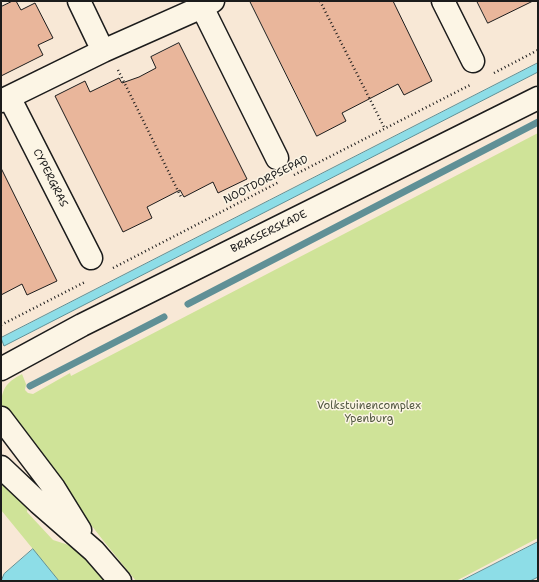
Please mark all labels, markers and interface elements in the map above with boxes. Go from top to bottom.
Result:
street label: CYPERGRAS [30,147,70,209]
street label: NOOTDORPSEPAD [221,153,311,207]
street label: BRASSERSKADE [229,208,309,256]
park label: Volkstuinencomplex Ypenburg [317,399,421,425]

